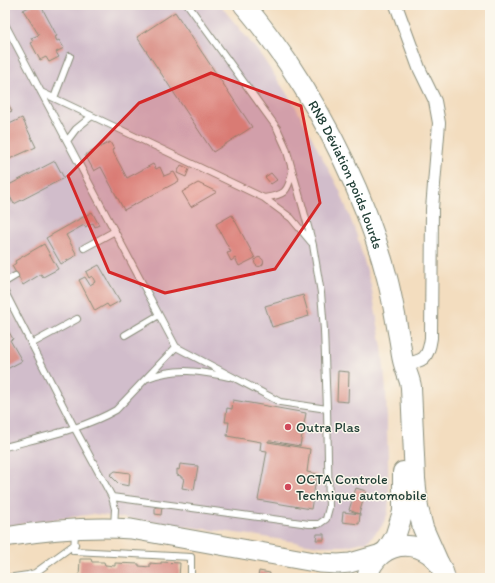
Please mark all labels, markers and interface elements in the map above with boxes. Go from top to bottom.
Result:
street label: RN8 Déviation poids lourds [304,97,386,251]
place label: Outra Plas [296,419,360,436]
marker: Outra Plas [283,422,293,432]
place label: OCTA Controle Technique automobile [296,471,427,504]
marker: OCTA Controle Technique automobile [283,482,293,492]

